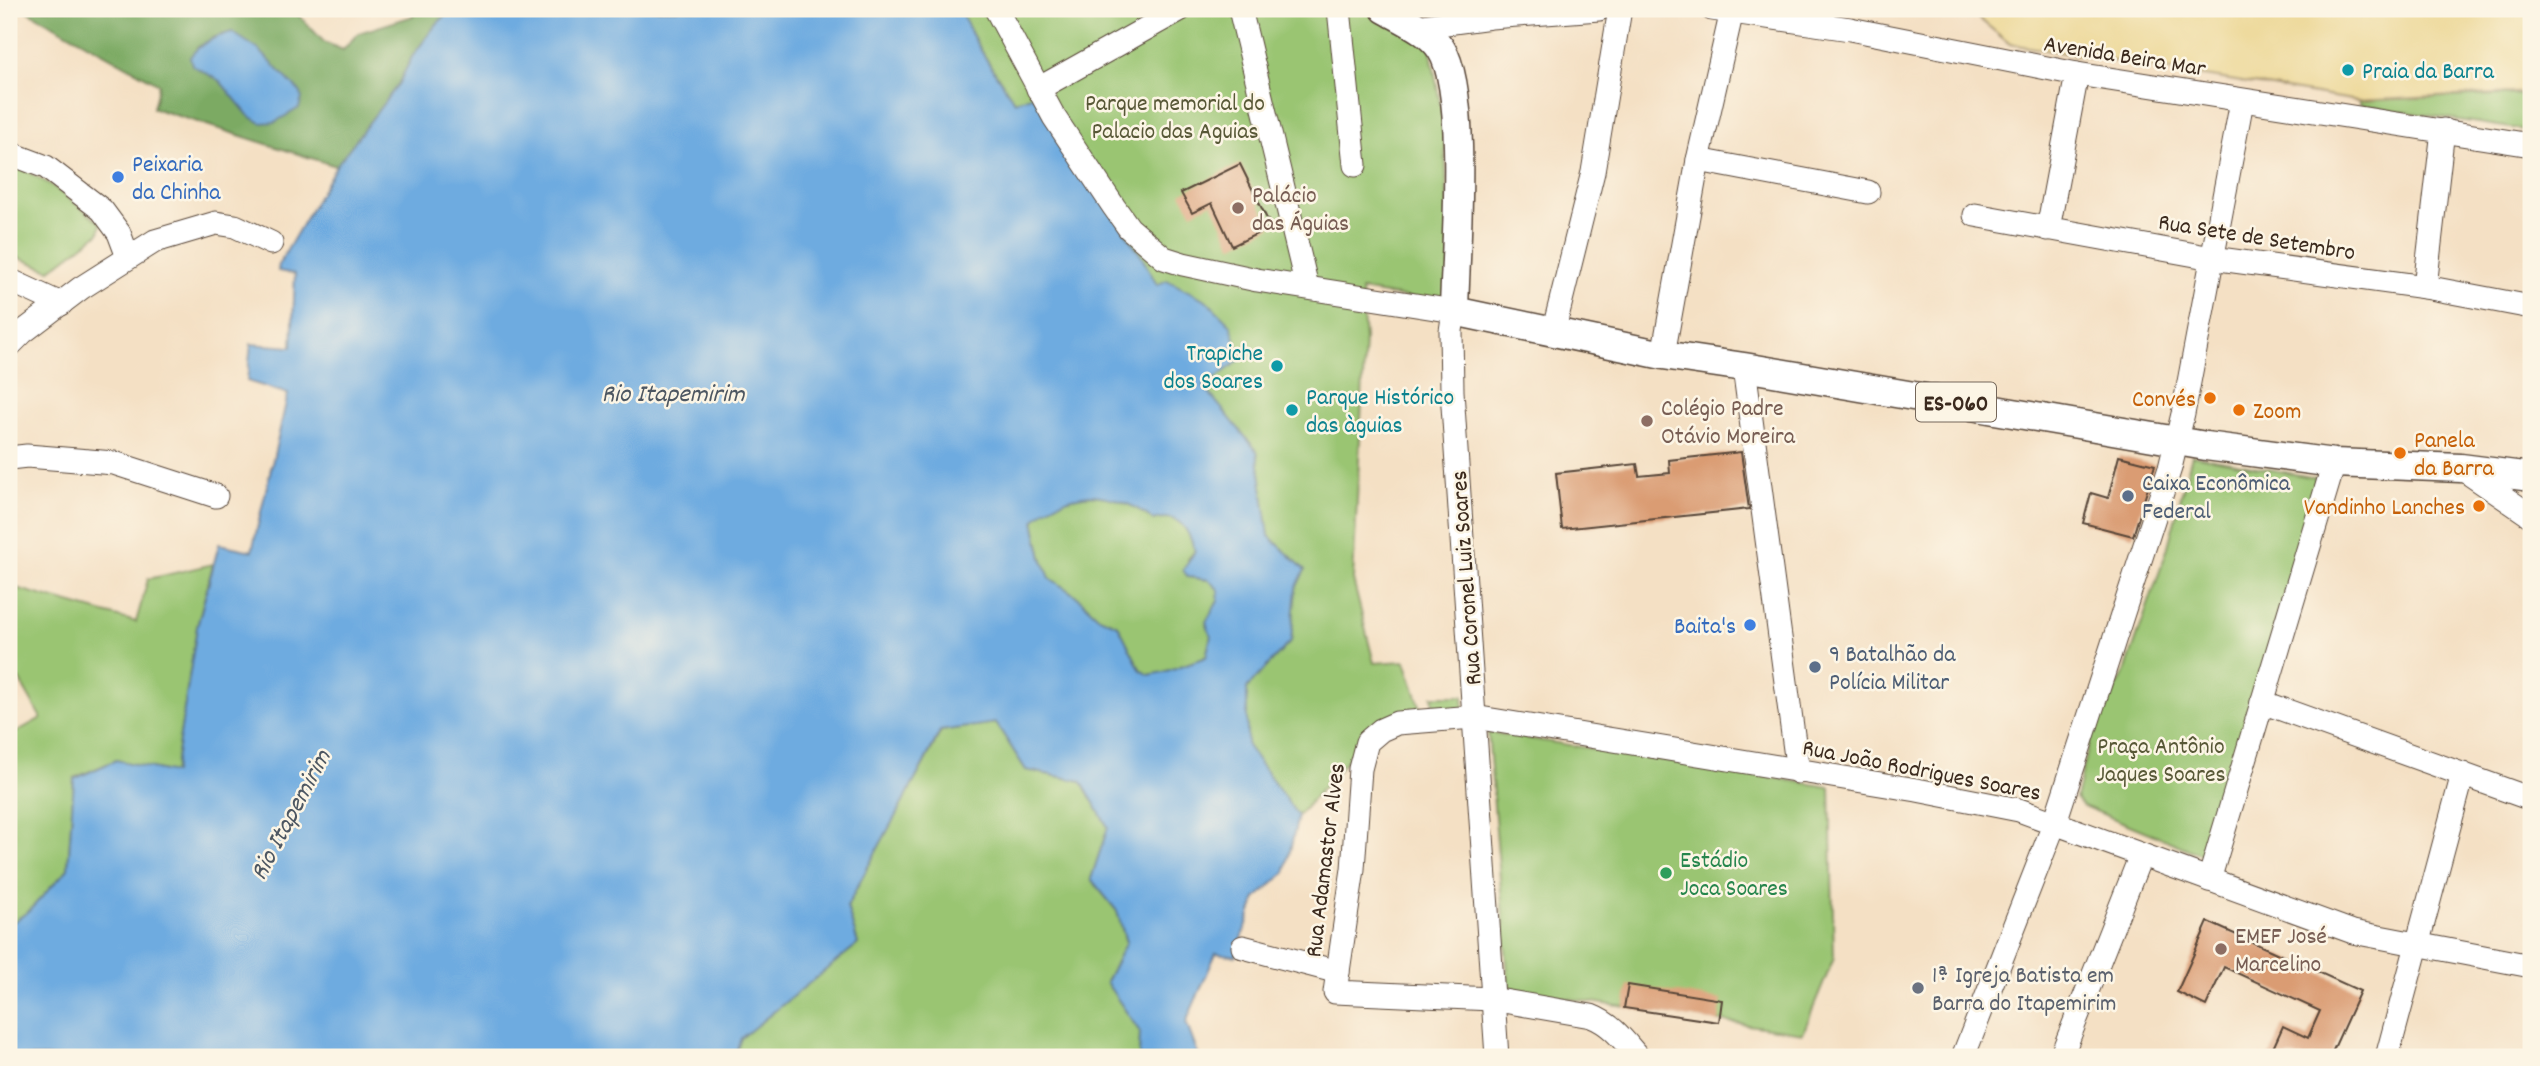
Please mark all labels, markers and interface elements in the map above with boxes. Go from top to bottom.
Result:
street label: Avenida Beira Mar [2041,28,2208,88]
place label: Praia da Barra [2362,56,2495,90]
marker: Praia da Barra [2340,62,2356,78]
park label: Parque memorial do Palacio das Aguias [1085,88,1265,150]
place label: Peixaria da Chinha [132,149,221,211]
marker: Peixaria da Chinha [110,169,126,185]
place label: Palácio das Águias [1252,180,1349,242]
marker: Palácio das Águias [1230,200,1246,216]
street label: Rua Sete de Setembro [2156,207,2358,271]
place label: Trapiche dos Soares [1163,338,1263,400]
marker: Trapiche dos Soares [1269,358,1285,374]
water label: Rio Itapemirim [601,377,746,414]
place label: Parque Histórico das àguias [1306,382,1454,444]
road number: ES-060 [1916,382,1996,422]
place label: Convés [2132,384,2196,418]
marker: Convés [2202,390,2218,406]
place label: Colégio Padre Otávio Moreira [1661,393,1796,455]
place label: Zoom [2253,396,2301,430]
marker: Parque Histórico das àguias [1284,402,1300,418]
marker: Zoom [2231,402,2247,418]
marker: Colégio Padre Otávio Moreira [1639,413,1655,429]
place label: Panela da Barra [2414,425,2494,487]
marker: Panela da Barra [2392,445,2408,461]
place label: Caixa Econômica Federal [2142,468,2291,530]
street label: Rua Coronel Luiz Soares [1444,469,1492,686]
marker: Caixa Econômica Federal [2120,488,2136,504]
place label: Vandinho Lanches [2304,492,2465,526]
marker: Vandinho Lanches [2471,498,2487,514]
place label: Baita's [1674,611,1736,645]
marker: Baita's [1742,617,1758,633]
place label: 9 Batalhão da Polícia Militar [1829,639,1956,701]
marker: 9 Batalhão da Polícia Militar [1807,659,1823,675]
park label: Praça Antônio Jaques Soares [2096,731,2226,793]
street label: Rua João Rodrigues Soares [1799,732,2044,812]
water label: Rio Itapemirim [242,743,343,888]
street label: Rua Adamastor Alves [1298,761,1356,960]
place label: Estádio Joca Soares [1680,845,1788,907]
marker: Estádio Joca Soares [1658,865,1674,881]
place label: EMEF José Marcelino [2235,921,2327,983]
marker: EMEF José Marcelino [2213,941,2229,957]
place label: 1ª Igreja Batista em Barra do Itapemirim [1932,960,2116,1022]
marker: 1ª Igreja Batista em Barra do Itapemirim [1910,980,1926,996]

